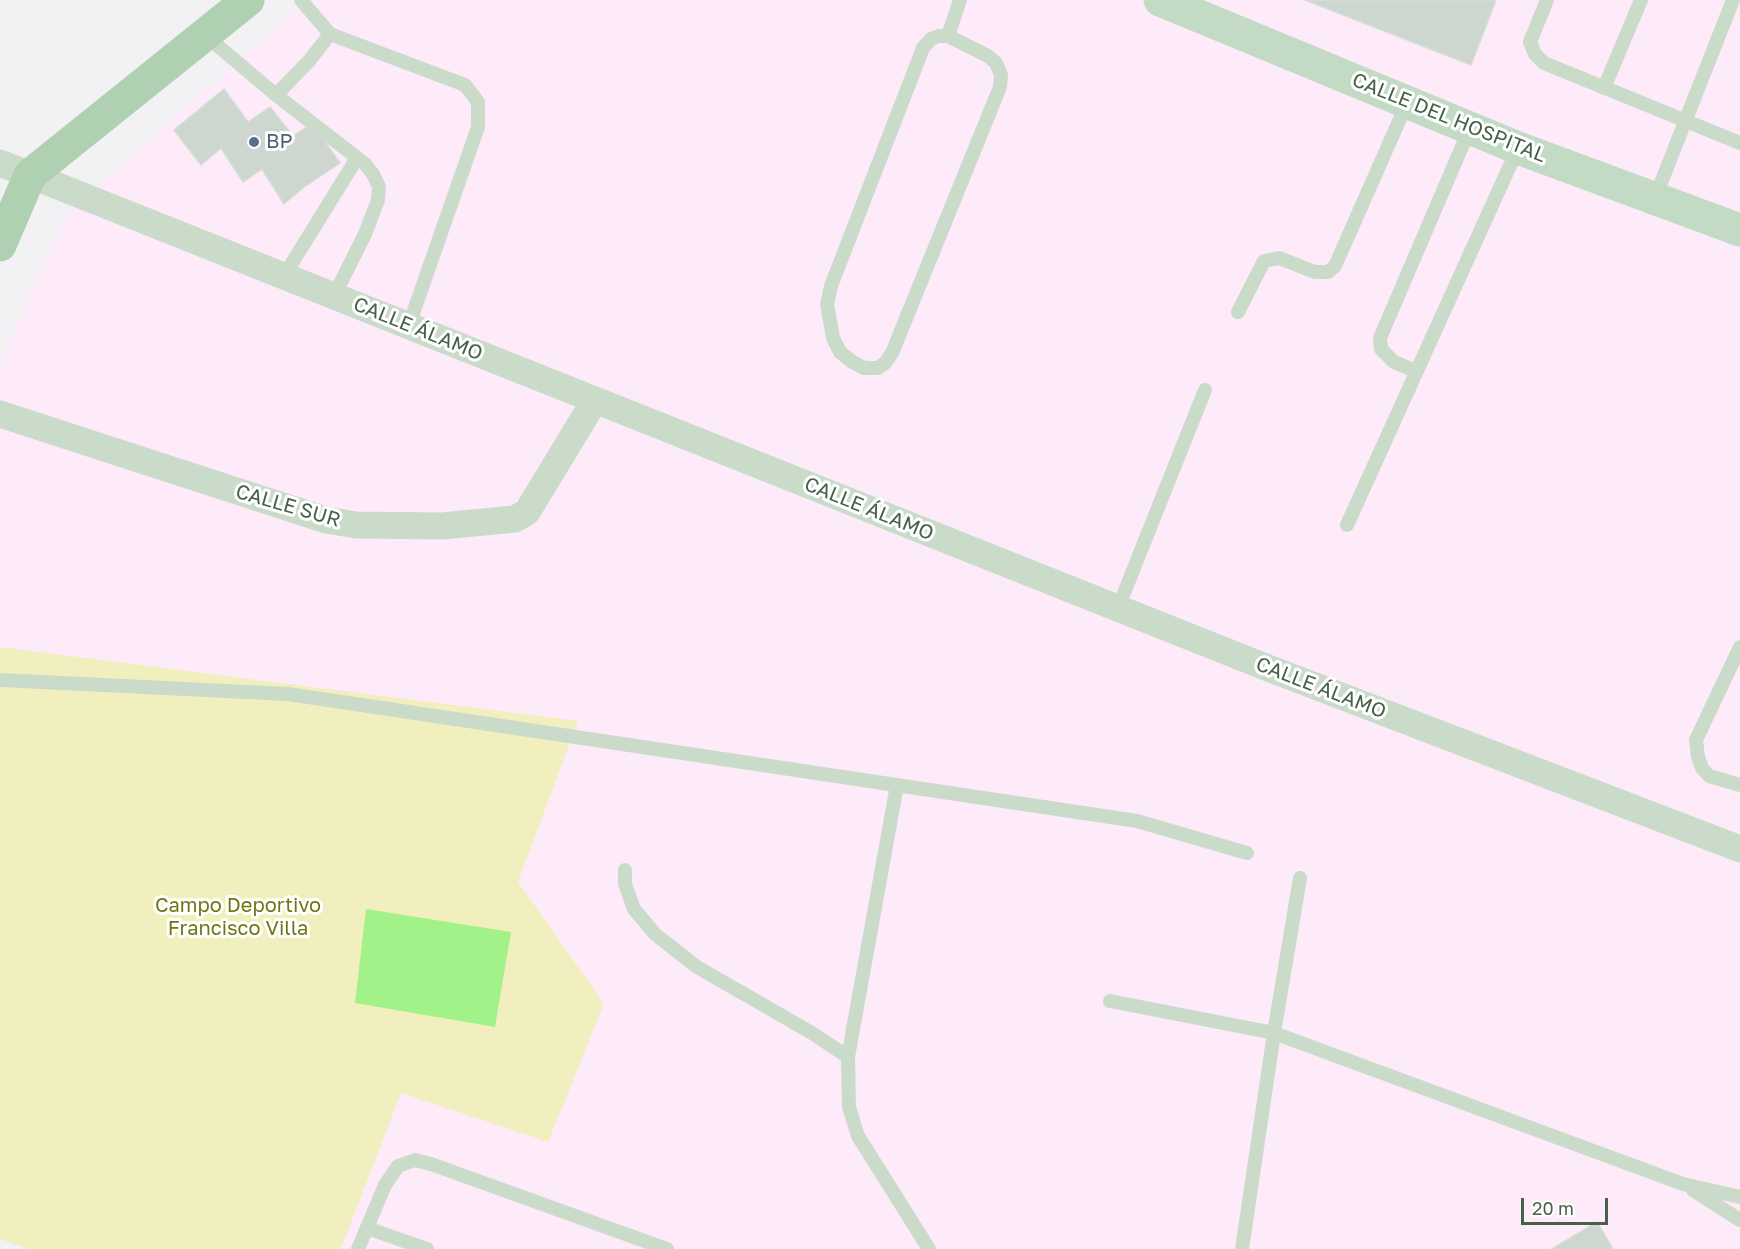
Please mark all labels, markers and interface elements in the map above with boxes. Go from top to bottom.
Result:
street label: CALLE DEL HOSPITAL [1349,68,1549,168]
place label: BP [266,130,292,154]
marker: BP [247,135,261,149]
street label: CALLE ÁLAMO [350,292,486,366]
street label: CALLE ÁLAMO [801,472,937,546]
street label: CALLE SUR [233,480,343,532]
street label: CALLE ÁLAMO [1253,652,1389,724]
park label: Campo Deportivo Francisco Villa [155,894,321,941]
scale bar [1524,1186,1611,1224]
text: 20 m [1532,1197,1574,1219]

